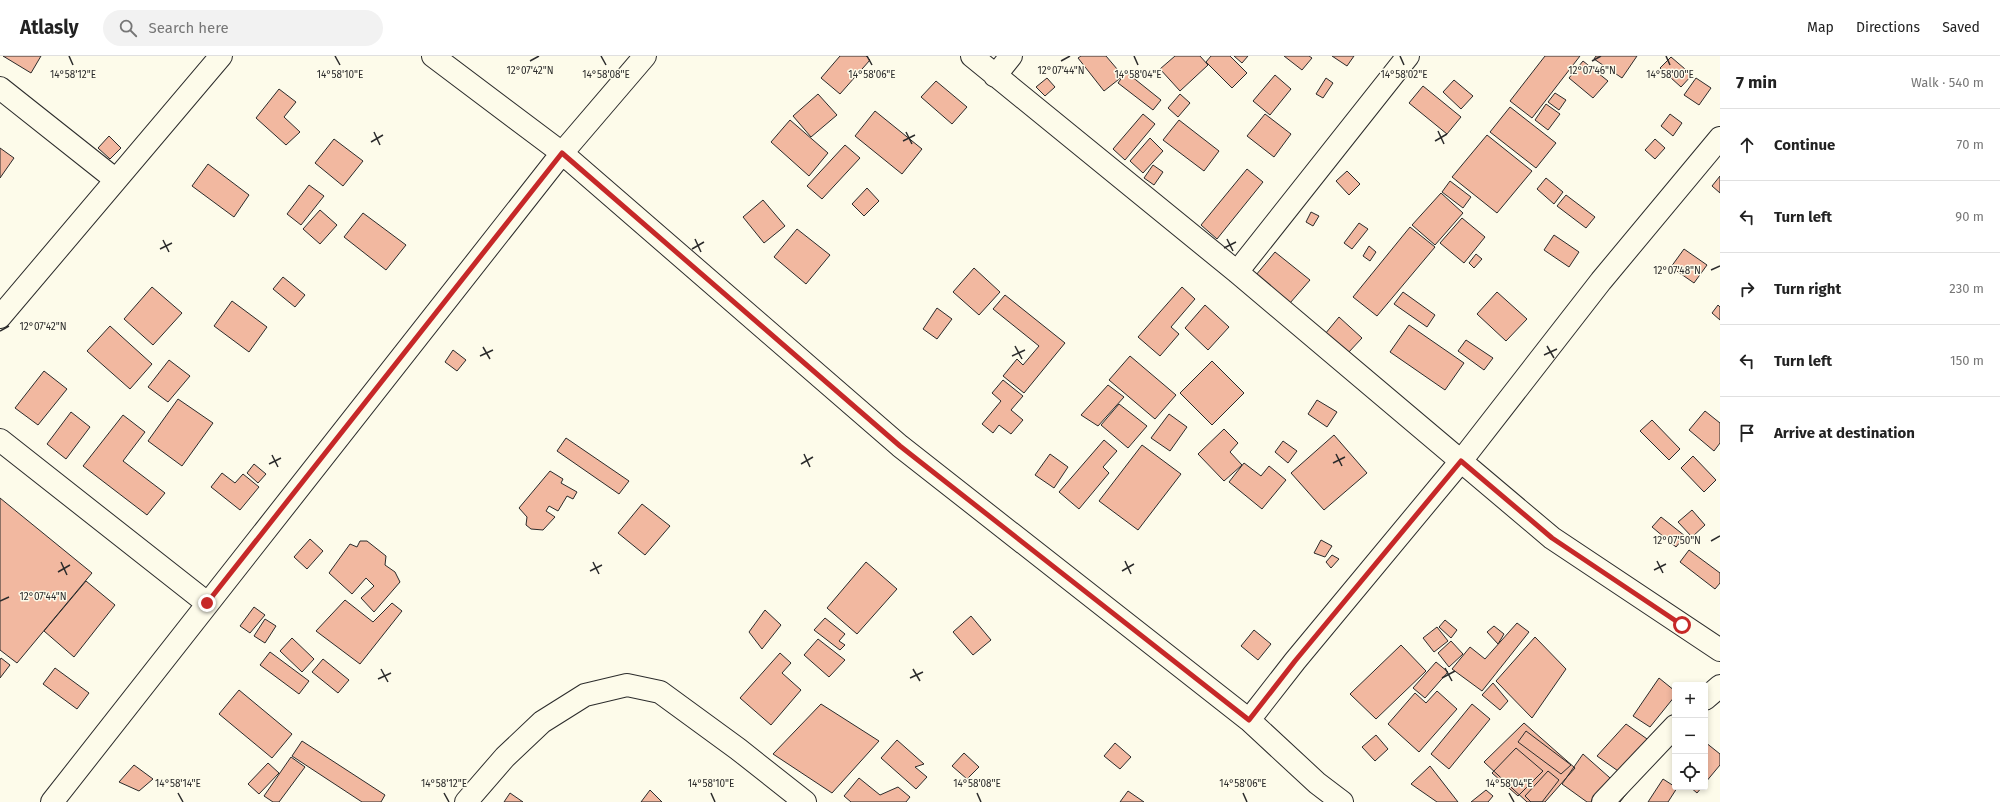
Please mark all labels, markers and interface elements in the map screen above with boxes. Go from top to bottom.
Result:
search box [103,10,383,46]
text: Atlasly [20,16,79,39]
icon: search [117,17,139,39]
text: Search here [149,19,229,37]
text: Map [1807,19,1834,36]
text: Directions [1856,19,1920,36]
text: Saved [1942,19,1980,36]
text: 12°07'42"N [506,65,554,77]
text: 12°07'44"N [1037,65,1085,77]
text: 12°07'46"N [1568,65,1616,77]
text: 14°58'12"E [50,69,96,81]
text: 14°58'10"E [317,69,363,81]
text: 14°58'08"E [582,69,630,81]
text: 14°58'06"E [848,69,896,81]
text: 14°58'04"E [1114,69,1162,81]
text: 14°58'02"E [1380,69,1428,81]
text: 14°58'00"E [1646,69,1694,81]
text: 7 min [1736,72,1777,93]
text: Walk · 540 m [1911,75,1984,90]
icon: ahead [1736,134,1758,156]
text: Continue [1774,136,1835,154]
text: 70 m [1957,137,1984,152]
icon: left [1736,206,1758,228]
text: Turn left [1774,208,1832,226]
text: 90 m [1955,209,1984,224]
text: 12°07'48"N [1653,265,1701,277]
icon: right [1736,278,1758,300]
text: Turn right [1774,280,1841,298]
text: 230 m [1949,281,1984,296]
text: 12°07'42"N [19,321,67,333]
icon: left [1736,350,1758,372]
text: Turn left [1774,352,1832,370]
text: 150 m [1950,353,1984,368]
icon: arrive [1736,422,1758,444]
text: Arrive at destination [1774,424,1915,442]
text: 12°07'50"N [1653,535,1701,547]
text: 12°07'44"N [19,591,67,603]
route end [198,594,216,612]
route start [1673,616,1691,634]
map controls [1672,682,1708,790]
button: + [1672,682,1708,718]
button: − [1672,718,1708,754]
button: locate [1672,754,1708,790]
text: 14°58'14"E [155,778,201,790]
text: 14°58'12"E [421,778,467,790]
text: 14°58'10"E [688,778,734,790]
text: 14°58'08"E [953,778,1001,790]
text: 14°58'06"E [1219,778,1267,790]
text: 14°58'04"E [1485,778,1533,790]

